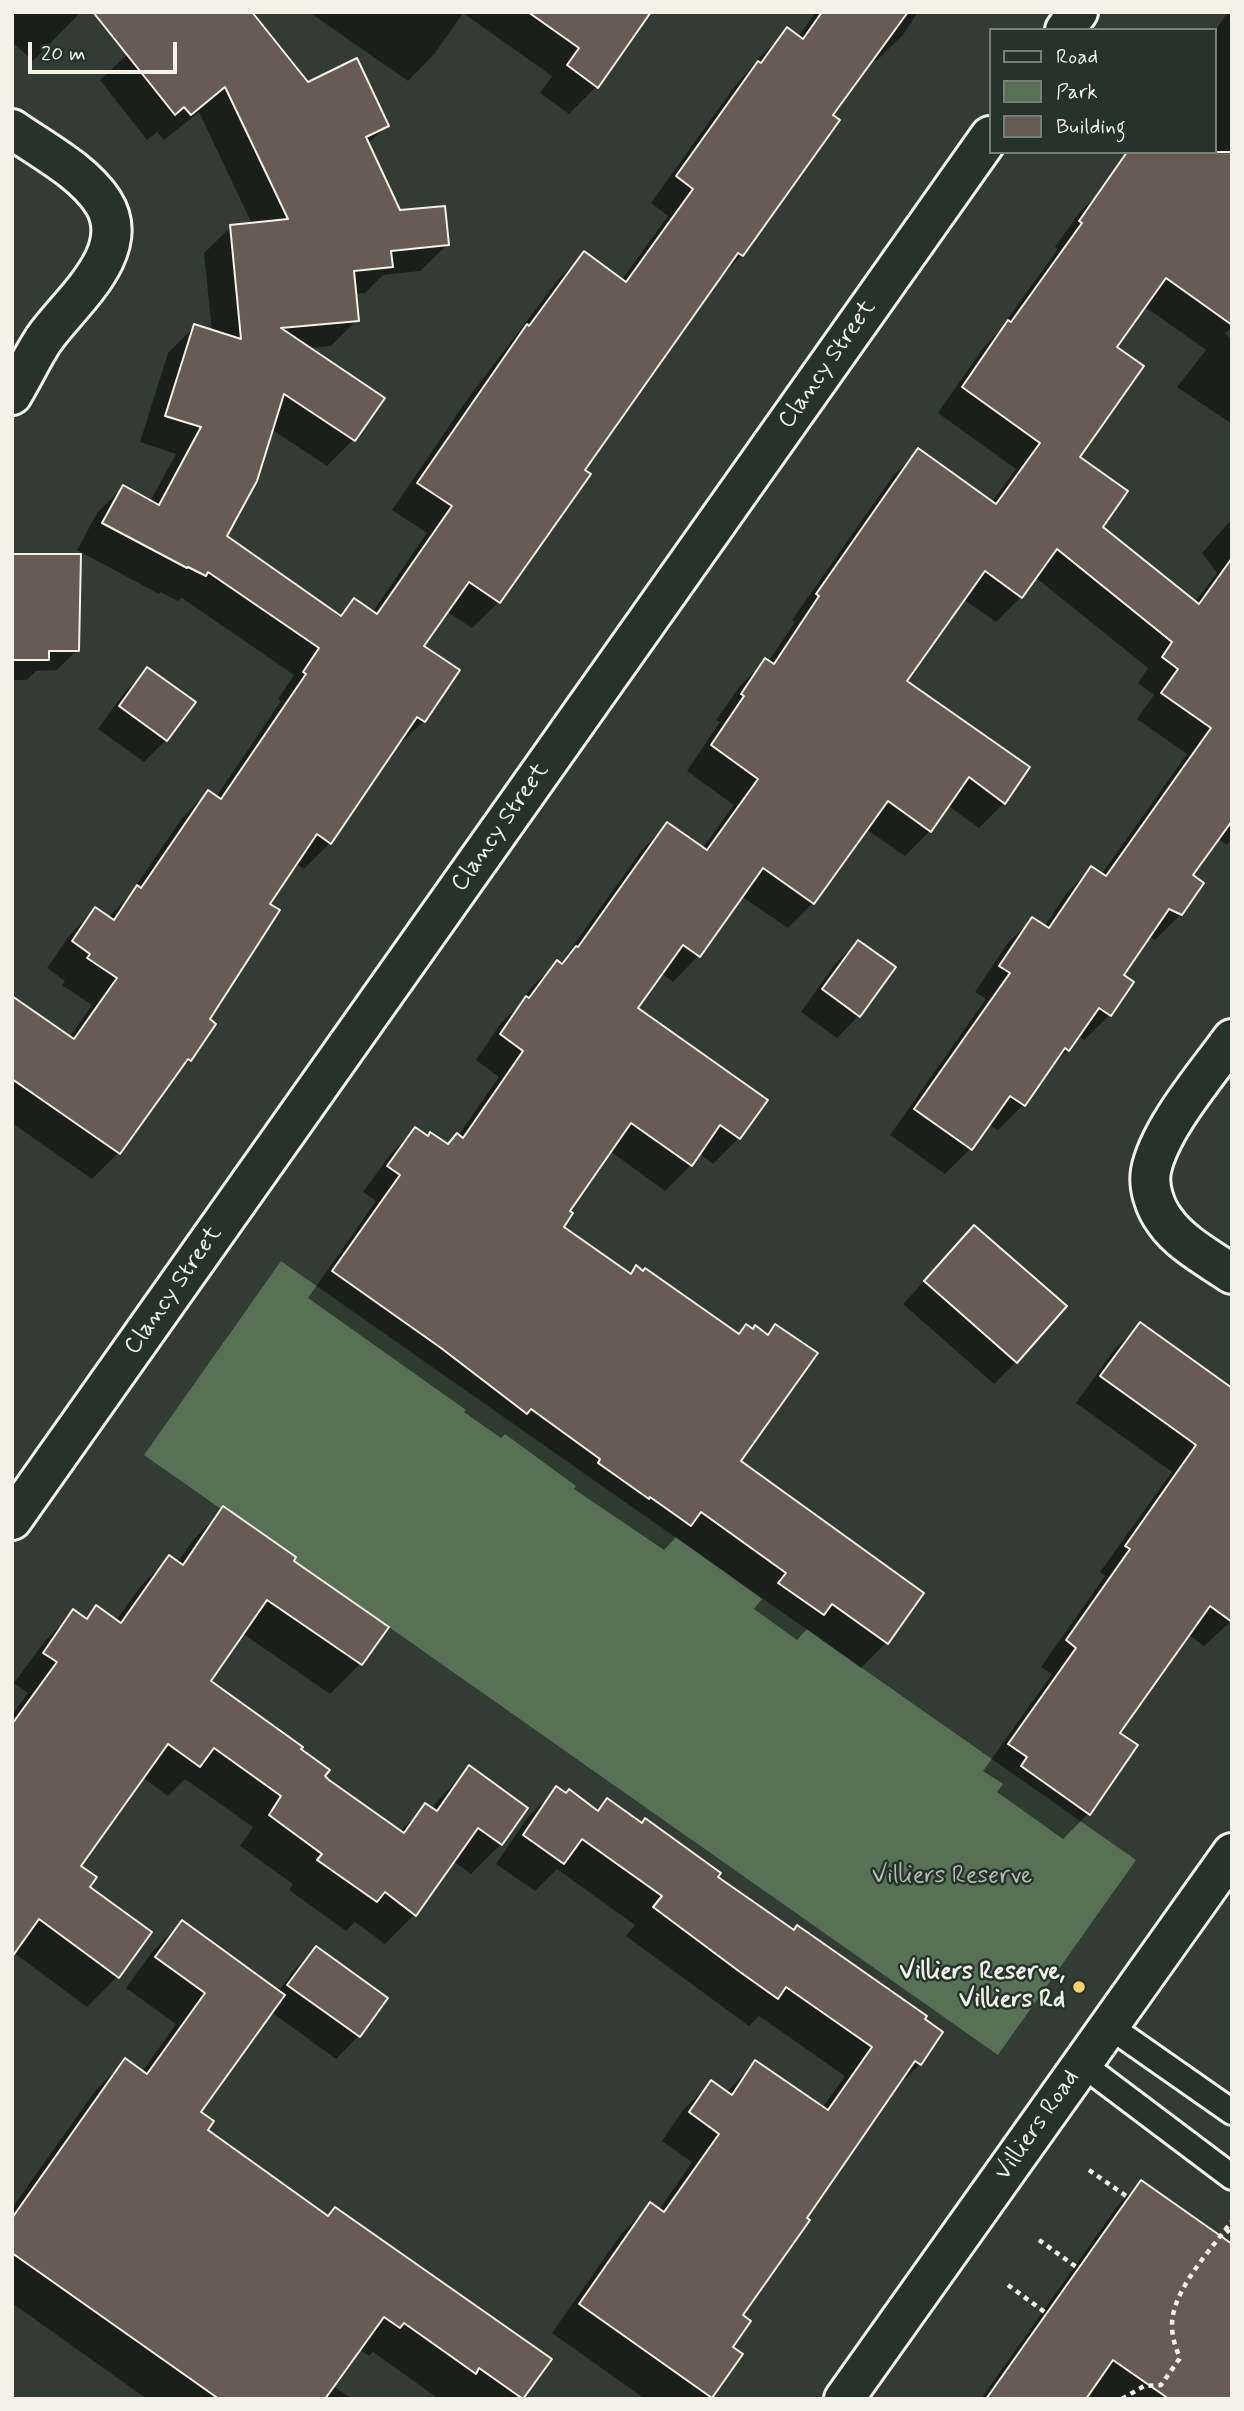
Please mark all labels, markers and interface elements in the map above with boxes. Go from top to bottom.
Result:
scale bar [32,28,180,72]
legend [988,28,1216,154]
text: 20 m [41,40,86,68]
text: Road [1056,43,1098,71]
text: Park [1056,78,1098,106]
text: Building [1056,113,1126,141]
street label: Clancy Street [773,295,883,435]
street label: Clancy Street [446,758,556,898]
street label: Clancy Street [119,1221,229,1361]
park label: Villiers Reserve [872,1863,1032,1891]
place label: Villiers Reserve, Villiers Rd [899,1959,1065,2015]
marker: Villiers Reserve, Villiers Rd [1071,1979,1087,1995]
street label: Villiers Road [989,2065,1087,2187]

